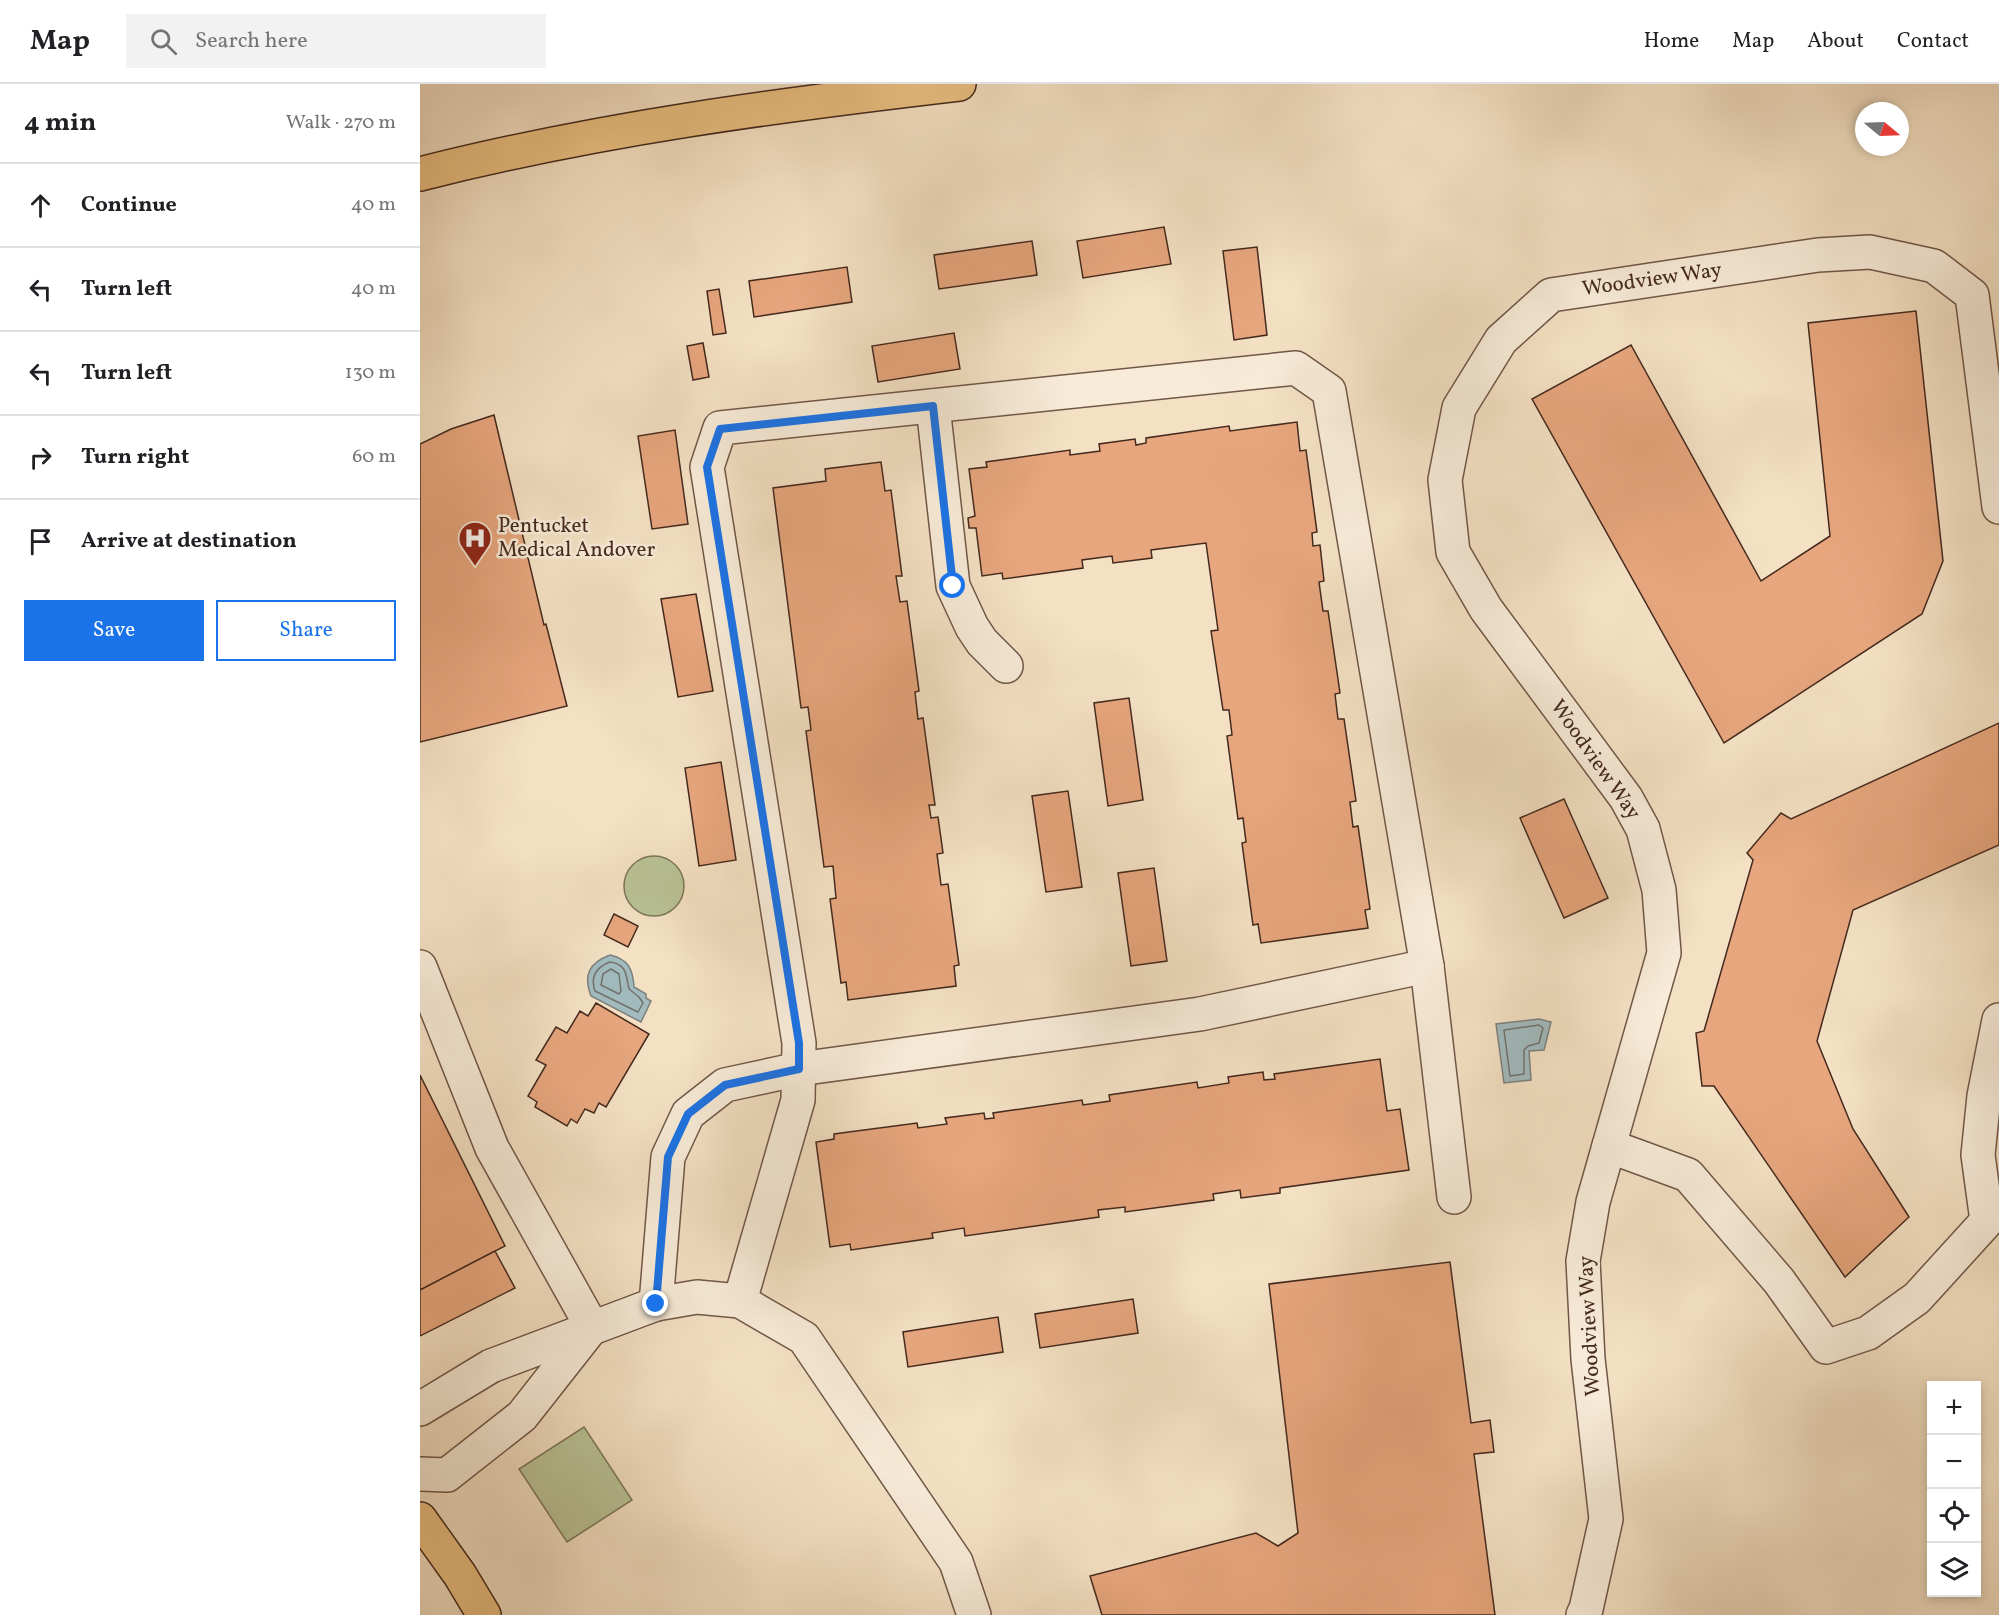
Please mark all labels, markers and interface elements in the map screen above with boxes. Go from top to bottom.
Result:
search box [126,14,546,68]
text: Map [30,22,90,61]
icon: search [147,25,180,58]
text: Search here [195,26,308,57]
text: Home [1644,27,1699,56]
text: Map [1732,27,1774,56]
text: About [1807,27,1864,56]
text: Contact [1897,27,1969,56]
north arrow [1855,102,1909,156]
text: 4 min [24,105,96,141]
text: Walk · 270 m [286,109,396,137]
icon: ahead [24,189,57,222]
text: Continue [81,190,177,221]
text: 40 m [351,191,396,219]
street label: Woodview Way [1580,256,1724,304]
icon: left [24,273,57,306]
text: Turn left [81,274,172,305]
text: 40 m [351,275,396,303]
icon: left [24,357,57,390]
text: Turn left [81,358,172,389]
text: 130 m [345,359,396,387]
icon: right [24,441,57,474]
text: Turn right [81,442,189,473]
text: 60 m [352,443,396,471]
place label: Pentucket Medical Andover [498,512,656,565]
hospital icon: Pentucket Medical Andover [457,520,493,567]
icon: arrive [24,525,57,558]
text: Arrive at destination [81,526,297,557]
route start [939,572,965,598]
button: Save [24,600,204,661]
button: Share [216,600,396,661]
street label: Woodview Way [1543,694,1648,826]
street label: Woodview Way [1572,1254,1608,1397]
route end [642,1290,668,1316]
map controls [1927,1381,1981,1597]
button: + [1927,1381,1981,1435]
button: − [1927,1435,1981,1489]
button: locate [1927,1489,1981,1543]
button: layers [1927,1543,1981,1597]

